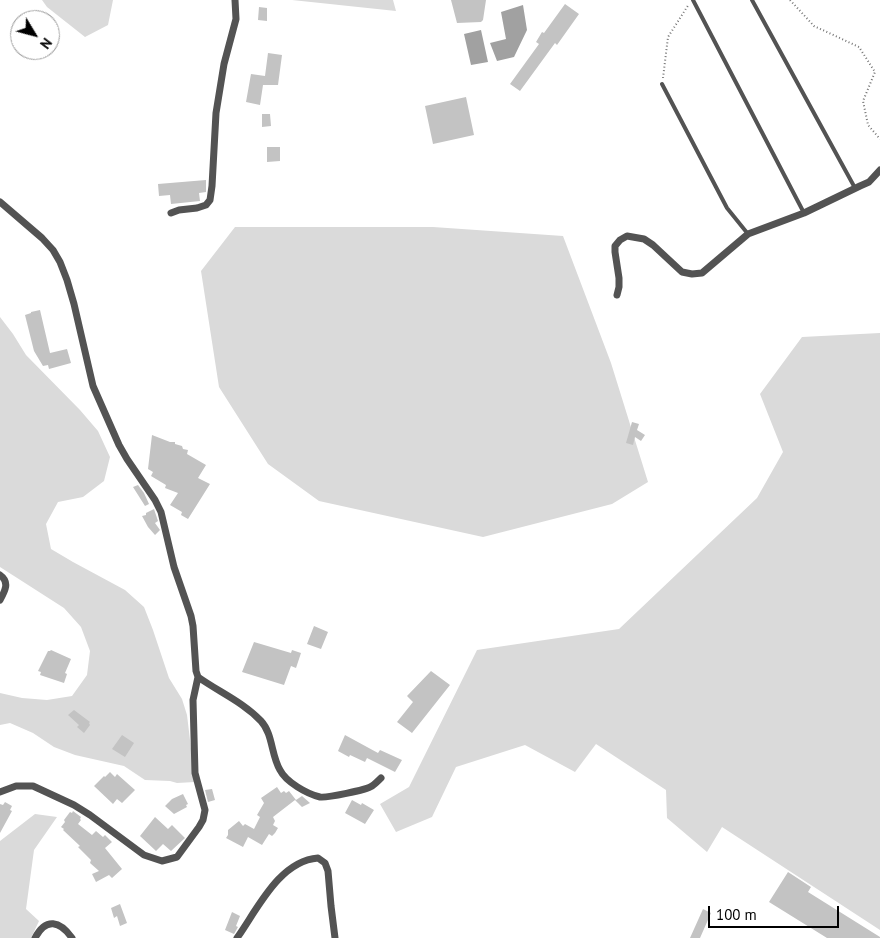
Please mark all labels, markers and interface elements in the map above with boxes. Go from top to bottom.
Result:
north arrow [10,10,60,60]
text: N [36,34,56,53]
scale bar [710,896,841,928]
text: 100 m [716,905,757,924]

